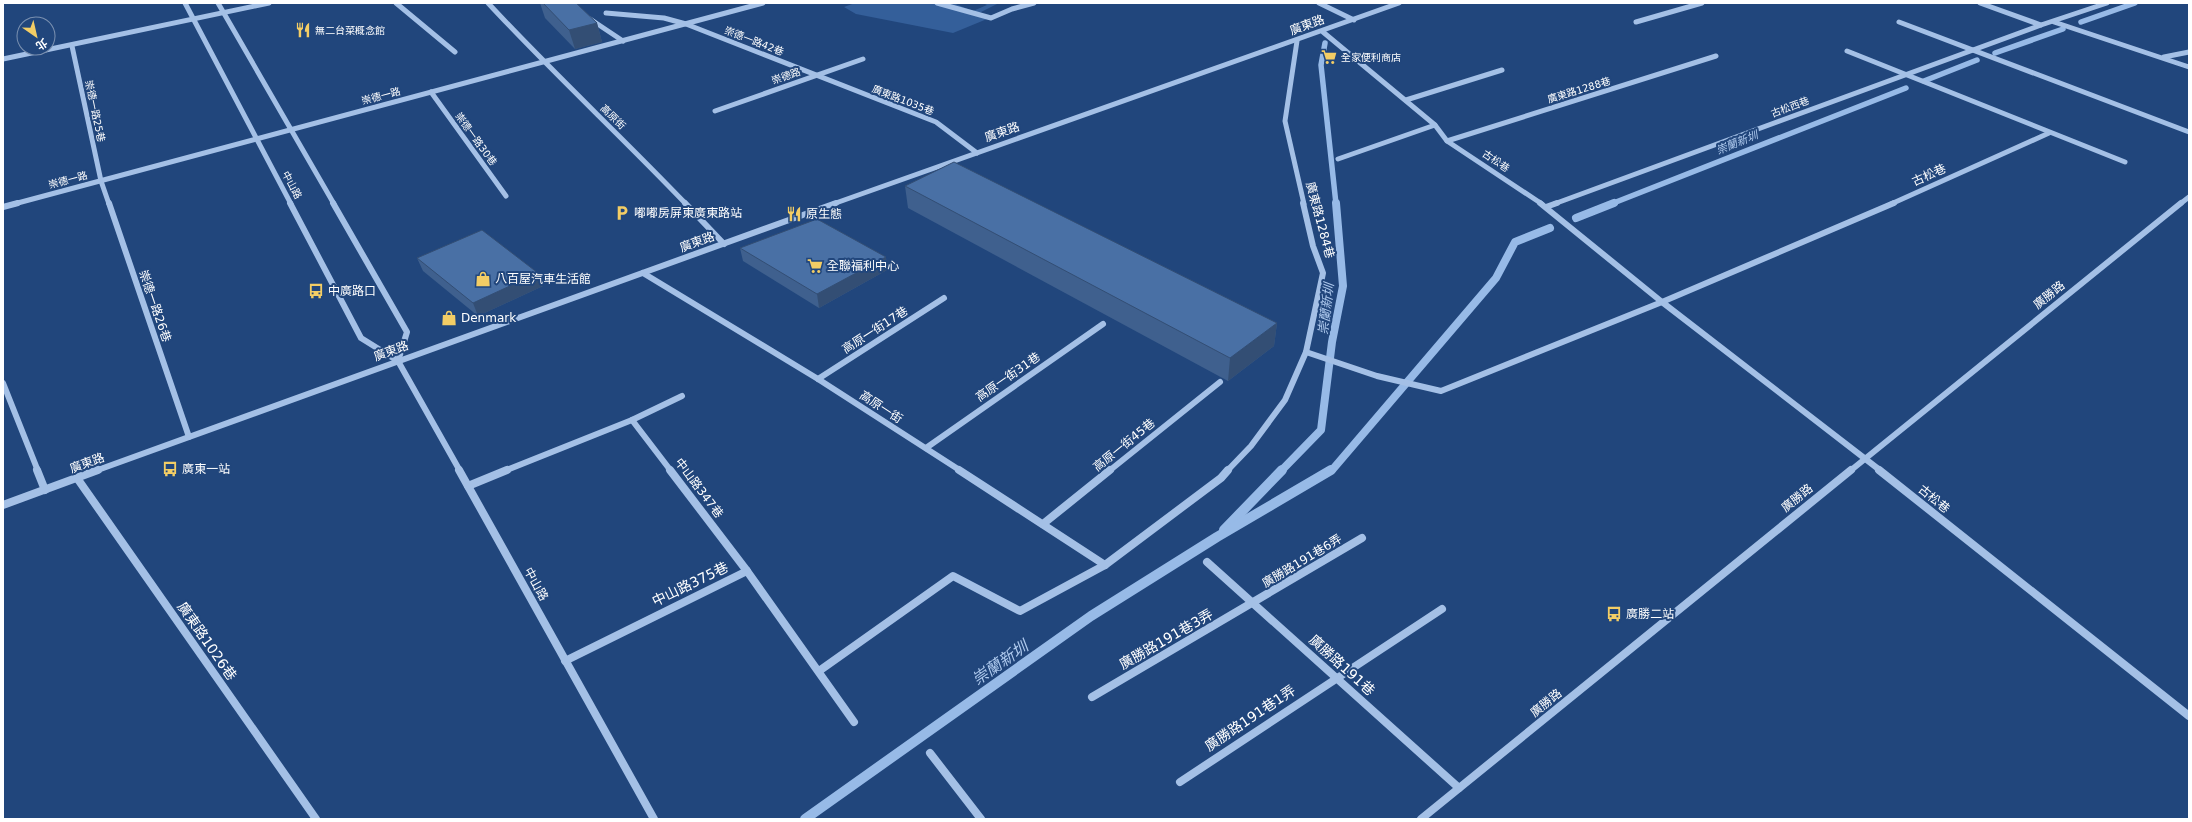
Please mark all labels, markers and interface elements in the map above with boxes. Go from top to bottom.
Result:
street label: 廣東路 [1288,12,1326,38]
north arrow [16,16,56,56]
restaurant icon: 無二台菜概念館 [294,21,312,39]
place label: 無二台菜概念館 [315,25,385,36]
street label: 崇德一路42巷 [723,25,785,57]
text: 北 [33,35,50,52]
supermarket icon: 全家便利商店 [1320,48,1338,66]
place label: 全家便利商店 [1341,52,1401,63]
street label: 崇德路 [770,66,802,86]
street label: 廣東路1288巷 [1546,75,1612,105]
street label: 崇德一路25巷 [83,79,107,143]
street label: 廣東路1035巷 [870,83,936,117]
street label: 崇德一路 [360,86,402,106]
street label: 古松西巷 [1769,95,1811,119]
street label: 高原街 [598,103,628,131]
street label: 崇德一路30巷 [453,110,499,168]
street label: 廣東路 [983,120,1021,144]
water label: 崇蘭新圳 [1714,128,1762,157]
street label: 古松巷 [1480,148,1512,174]
street label: 古松巷 [1910,161,1948,189]
street label: 中山路 [280,169,304,201]
street label: 崇德一路 [47,170,89,190]
street label: 廣東路1284巷 [1303,180,1337,260]
parking icon: 嘟嘟房屏東廣東路站 [613,204,631,222]
restaurant icon: 原生態 [785,205,803,223]
place label: 嘟嘟房屏東廣東路站 [634,206,742,220]
place label: 原生態 [806,207,842,221]
street label: 廣東路 [678,229,716,255]
supermarket icon: 全聯福利中心 [806,257,824,275]
place label: 全聯福利中心 [827,259,899,273]
street label: 崇德一路26巷 [136,268,174,344]
shop icon: 八百屋汽車生活館 [474,270,492,288]
place label: 八百屋汽車生活館 [495,272,591,286]
street label: 廣勝路 [2031,278,2067,312]
water label: 崇蘭新圳 [1315,280,1337,336]
bus stop icon: 中廣路口 [307,282,325,300]
place label: 中廣路口 [328,284,376,298]
street label: 高原一街17巷 [840,304,910,356]
shop icon: Denmark [440,309,458,327]
place label: Denmark [461,311,516,325]
street label: 廣東路 [372,338,410,364]
street label: 高原一街31巷 [973,350,1043,404]
street label: 高原一街 [857,388,905,426]
street label: 高原一街45巷 [1090,416,1158,474]
street label: 廣東路 [68,450,106,476]
street label: 中山路347巷 [672,455,726,521]
bus stop icon: 廣東一站 [161,460,179,478]
place label: 廣東一站 [182,462,230,476]
street label: 廣勝路 [1779,481,1815,515]
street label: 古松巷 [1916,482,1952,516]
street label: 廣勝路191巷6弄 [1260,532,1344,590]
street label: 中山路375巷 [649,559,731,609]
street label: 中山路 [521,565,551,603]
street label: 廣東路1026巷 [174,599,240,683]
bus stop icon: 廣勝二站 [1605,605,1623,623]
street label: 廣勝路191巷3弄 [1116,606,1216,672]
place label: 廣勝二站 [1626,607,1674,621]
street label: 廣勝路191巷 [1306,631,1378,699]
water label: 崇蘭新圳 [968,636,1033,689]
street label: 廣勝路191巷1弄 [1202,682,1298,754]
street label: 廣勝路 [1528,686,1564,720]

